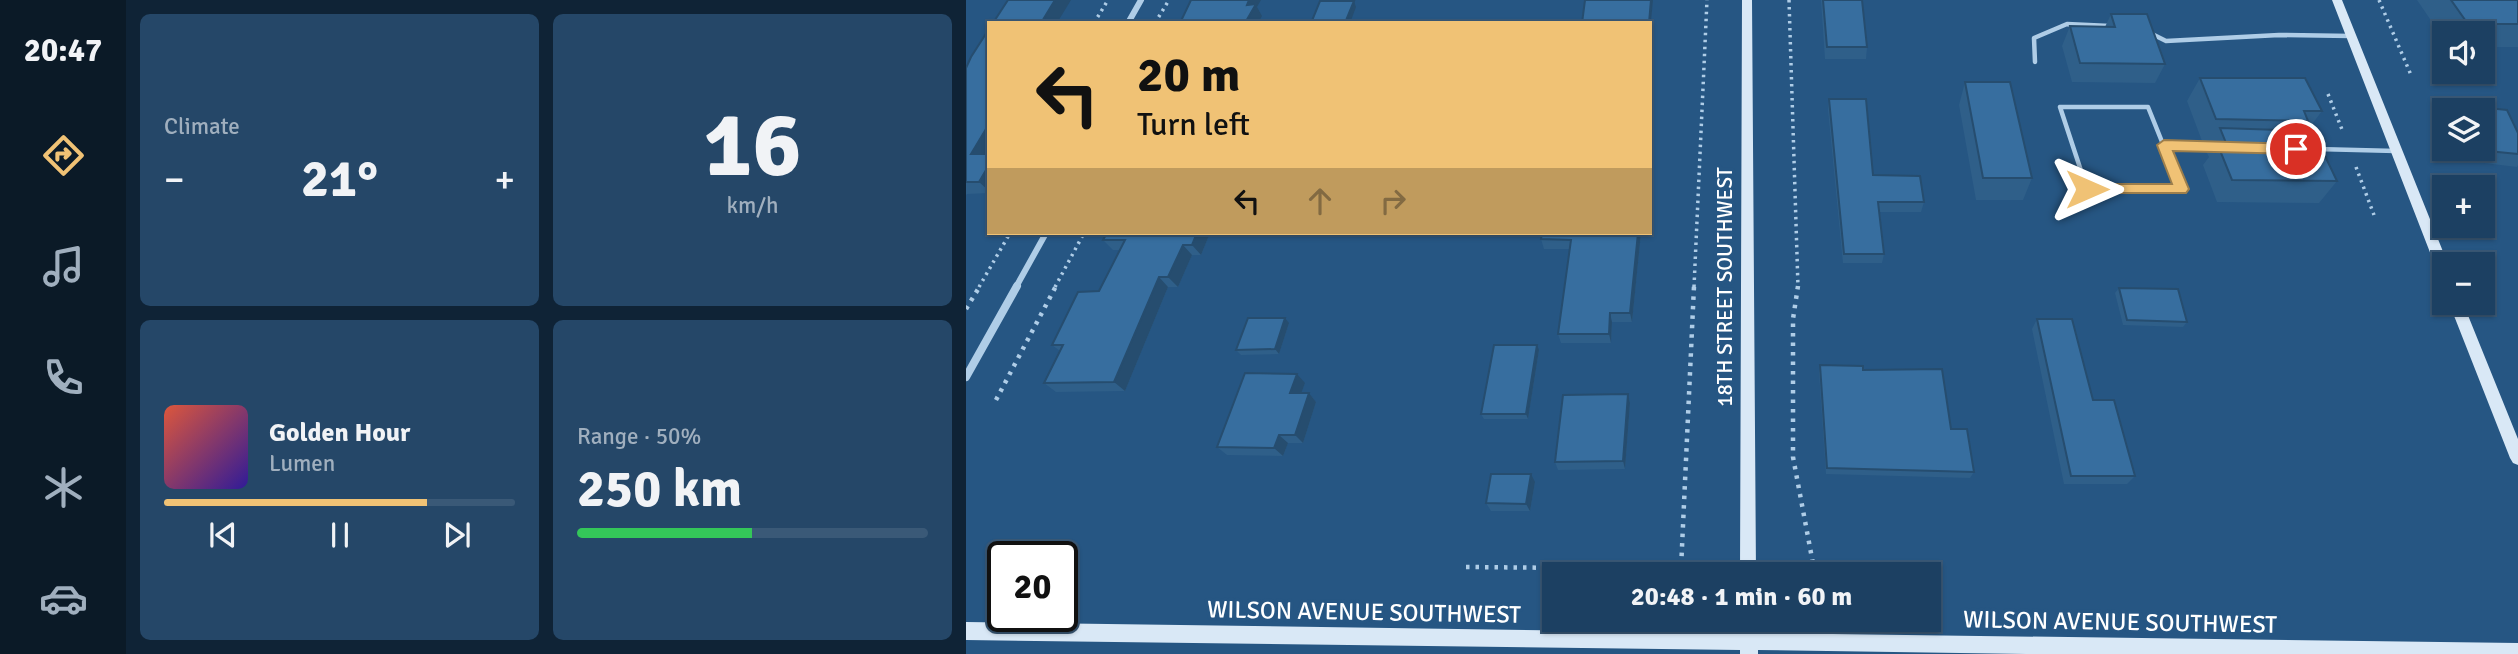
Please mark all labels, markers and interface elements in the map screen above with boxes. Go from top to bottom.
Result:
map controls [2432,21,2495,315]
button: sound [2432,21,2495,84]
text: 20:47 [24,31,102,70]
text: 20 m [1137,45,1240,105]
icon: left [1022,49,1113,140]
text: 16 [703,89,802,202]
button: layers [2432,98,2495,161]
text: Turn left [1137,105,1250,144]
text: Climate [164,112,240,141]
pin [2266,119,2326,179]
icon: arrive [2277,130,2315,168]
icon: directions [39,131,88,180]
text: 21° [301,147,378,211]
position arrow [2050,152,2124,226]
text: − [164,156,185,203]
text: + [494,156,515,203]
street label: 18TH STREET SOUTHWEST [1712,166,1738,407]
button: + [2432,175,2495,238]
icon: left [1228,182,1266,220]
icon: ahead [1301,182,1339,220]
icon: right [1374,182,1412,220]
text: km/h [726,191,779,220]
icon: music [39,242,88,291]
button: − [2432,252,2495,315]
icon: phone [39,353,88,402]
text: Golden Hour [269,417,410,449]
text: Range · 50% [577,422,701,451]
text: Lumen [269,449,335,478]
text: 250 km [577,457,742,521]
icon: climate [39,463,88,512]
icon: previous [204,516,242,554]
icon: pause [321,516,359,554]
icon: next [438,516,476,554]
speed limit sign: 20 [987,541,1078,632]
icon: car [39,574,88,623]
text: 20:48 · 1 min · 60 m [1631,581,1852,613]
street label: WILSON AVENUE SOUTHWEST [1207,594,1521,630]
street label: WILSON AVENUE SOUTHWEST [1963,604,2277,640]

